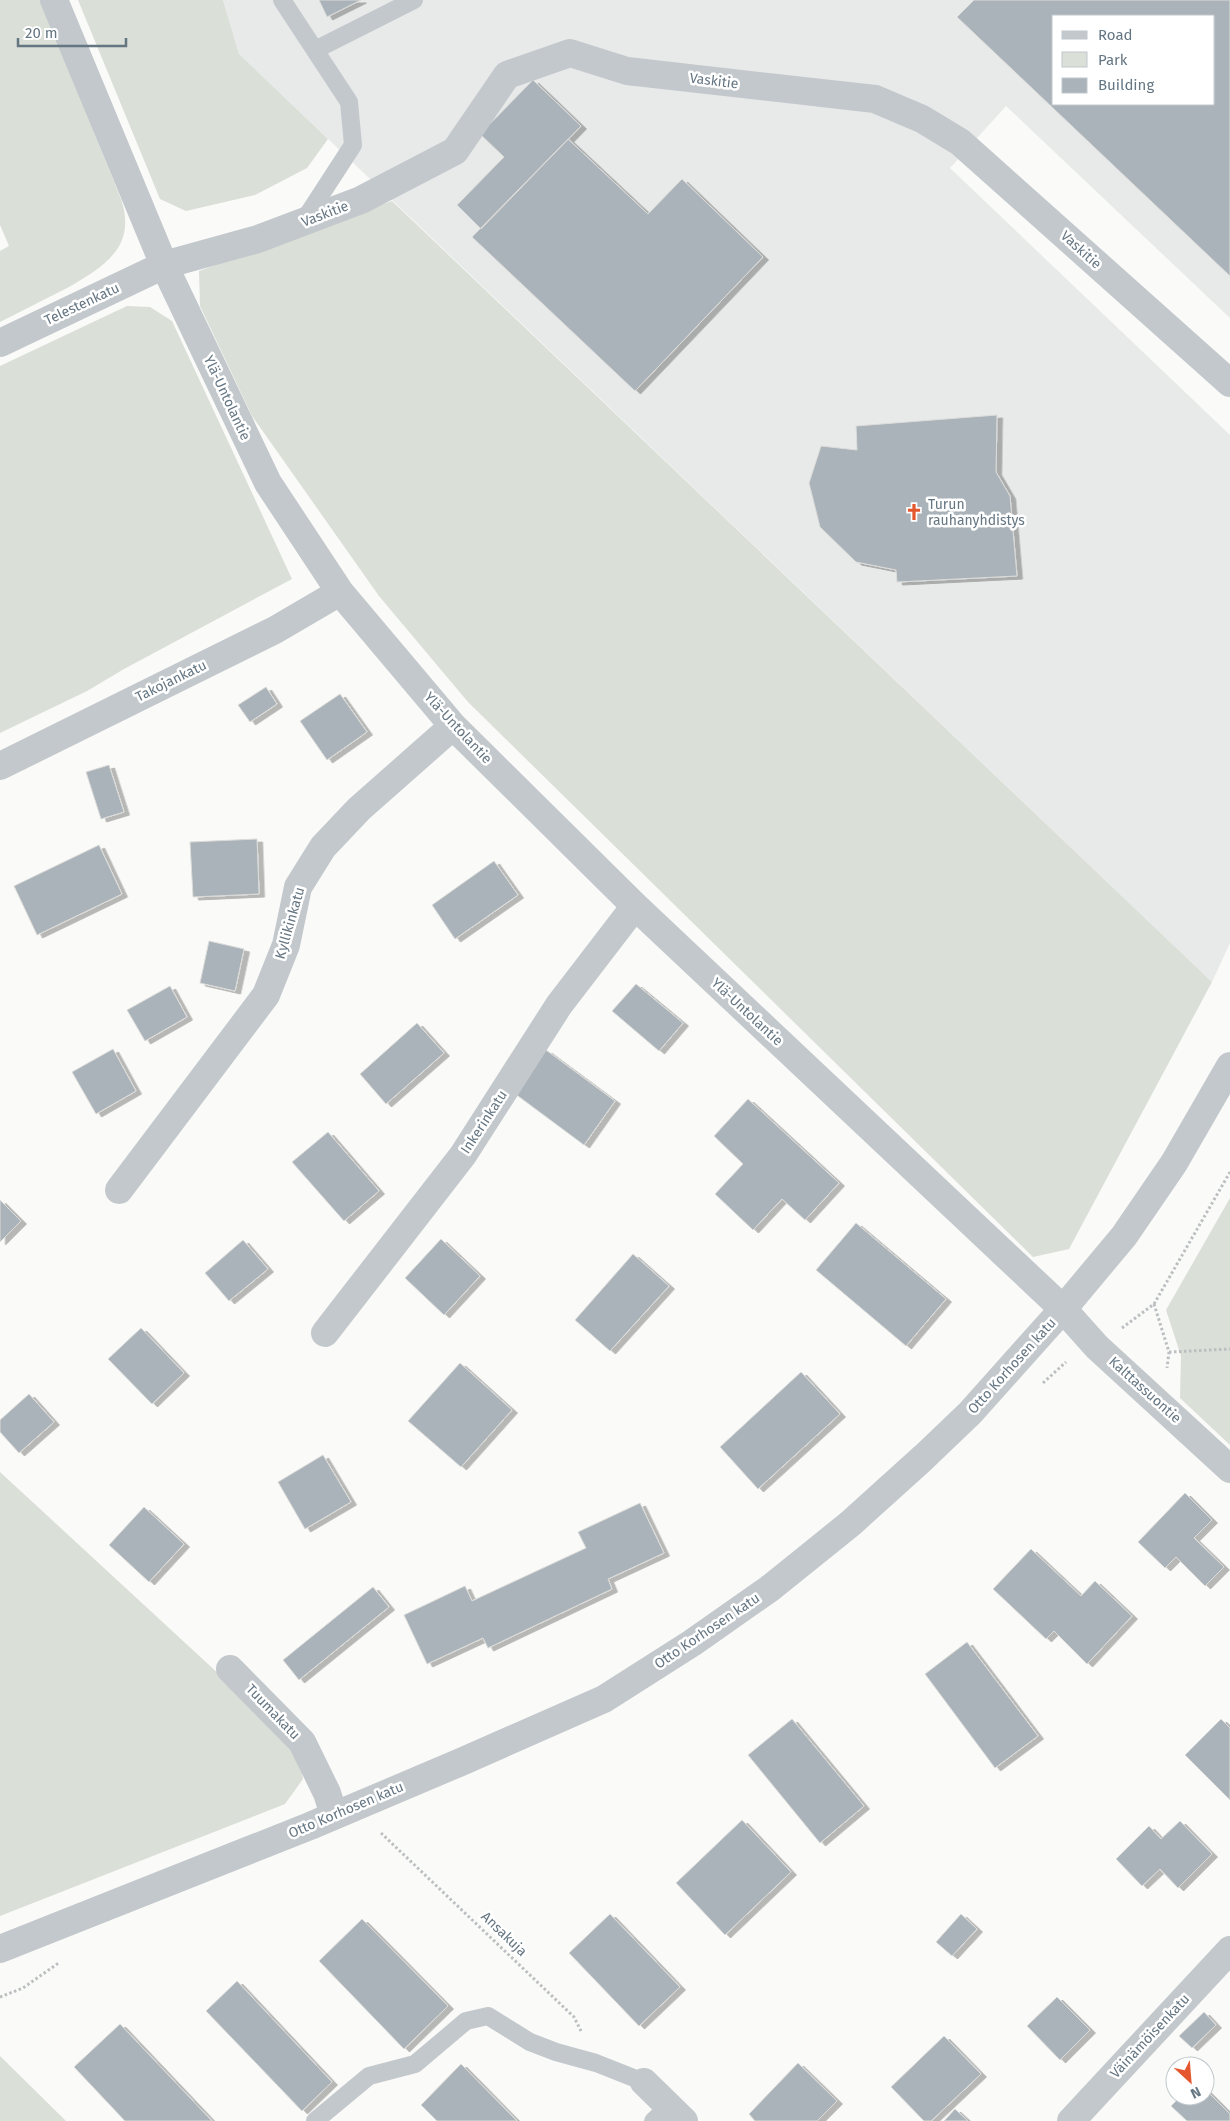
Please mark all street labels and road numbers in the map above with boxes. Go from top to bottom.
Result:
street label: Vaskitie [689,70,739,92]
street label: Vaskitie [299,197,351,231]
street label: Vaskitie [1057,227,1105,273]
street label: Telestenkatu [42,279,122,329]
street label: Ylä-Untolantie [200,353,254,443]
street label: Takojankatu [133,657,209,705]
street label: Ylä-Untolantie [421,689,495,767]
street label: Kyllikinkatu [272,885,308,961]
street label: Ylä-Untolantie [708,975,786,1049]
street label: Inkerinkatu [457,1087,511,1157]
street label: Otto Korhosen katu [964,1314,1060,1418]
street label: Kalttassuontie [1105,1353,1185,1427]
street label: Otto Korhosen katu [651,1589,763,1673]
street label: Tuumakatu [242,1681,304,1743]
street label: Otto Korhosen katu [286,1778,406,1842]
street label: Ansakuja [478,1908,530,1960]
street label: Väinämöisenkatu [1107,1990,1193,2082]

